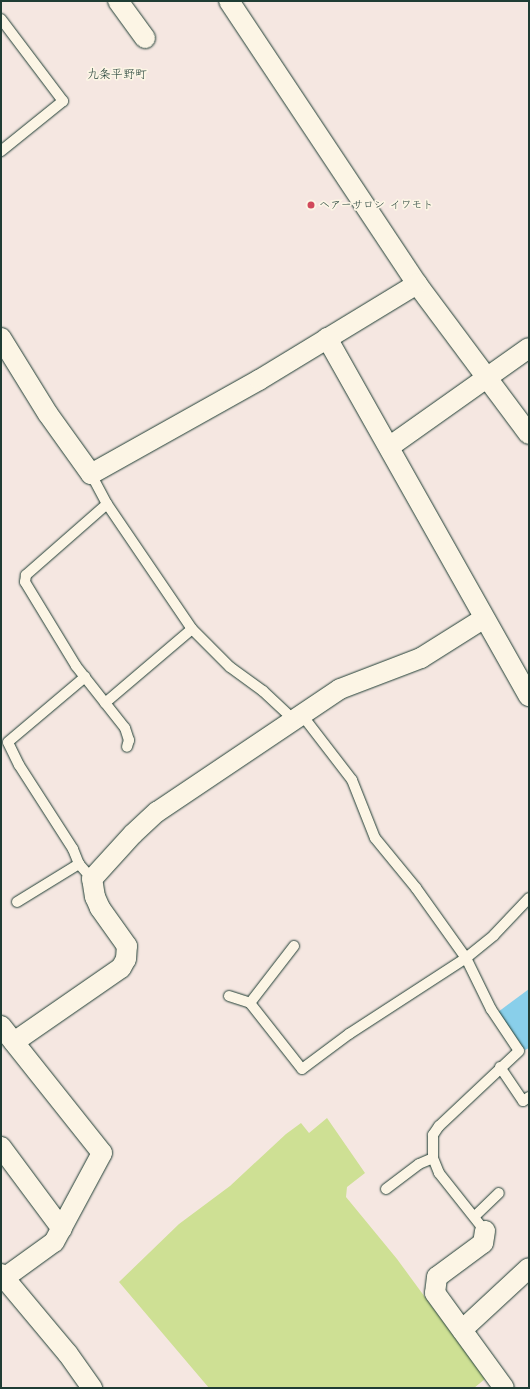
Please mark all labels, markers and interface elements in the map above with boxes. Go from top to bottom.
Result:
district label: 九条平野町 [87,68,147,82]
place label: ヘアーサロン イワモト [319,198,433,212]
marker: ヘアーサロン イワモト [306,200,316,210]

